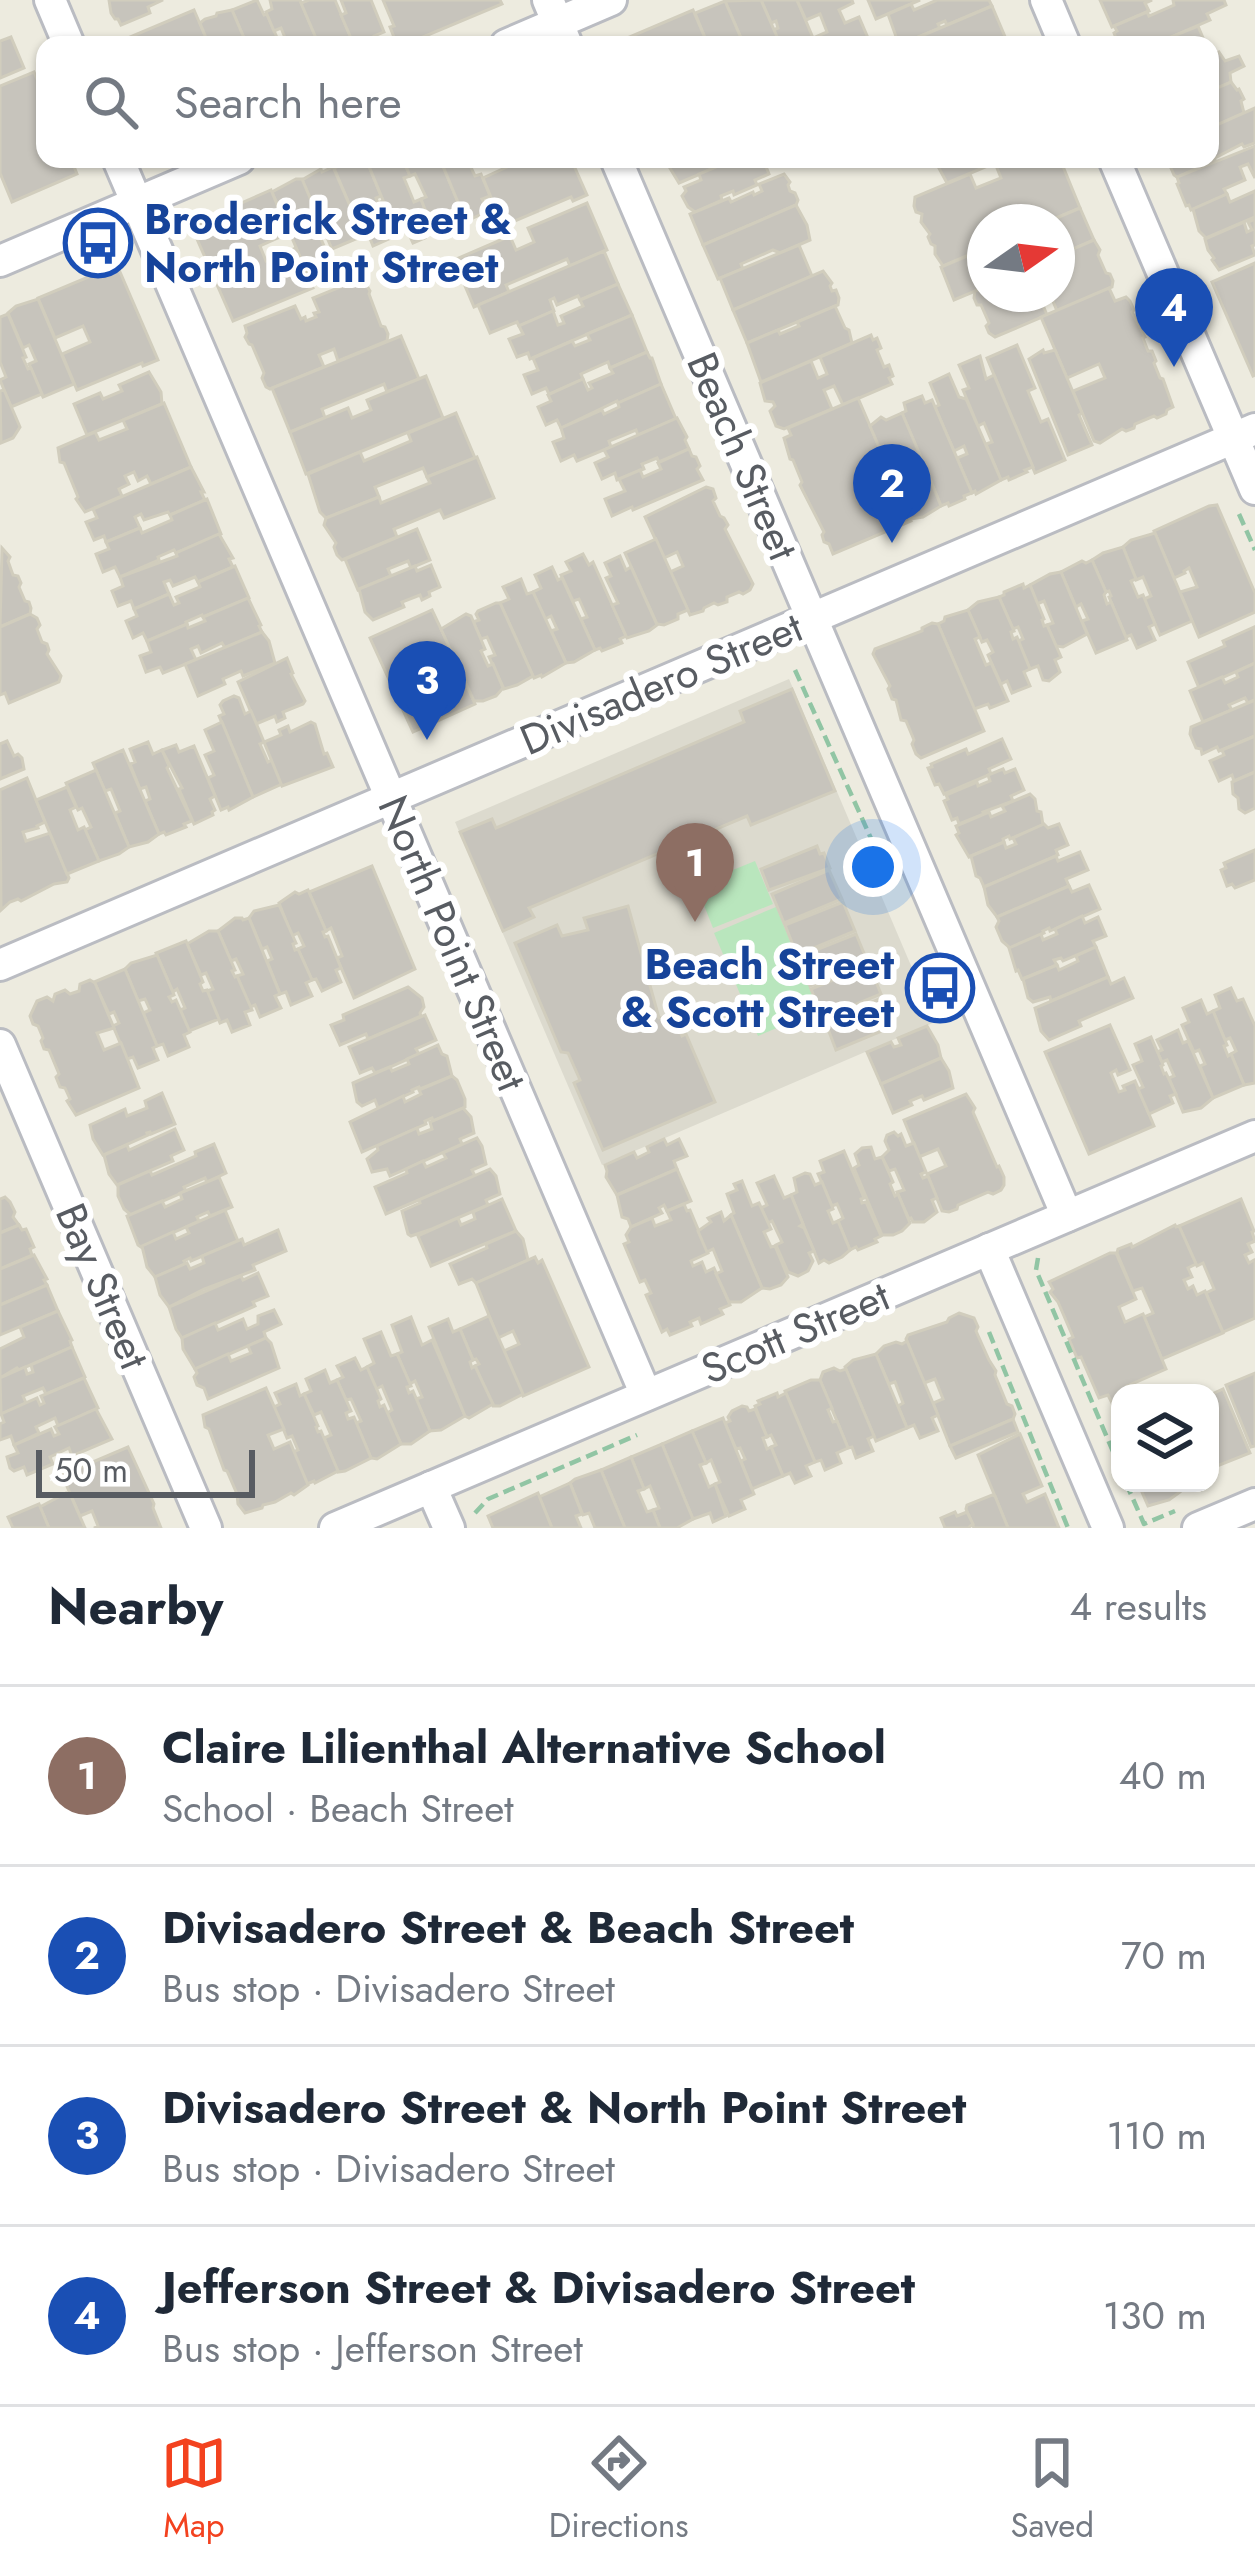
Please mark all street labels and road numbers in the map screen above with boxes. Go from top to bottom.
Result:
street label: Beach Street [671,343,814,569]
street label: Divisadero Street [511,597,812,770]
street label: North Point Street [363,786,542,1100]
street label: Bay Street [40,1194,165,1379]
street label: Scott Street [692,1266,899,1399]

